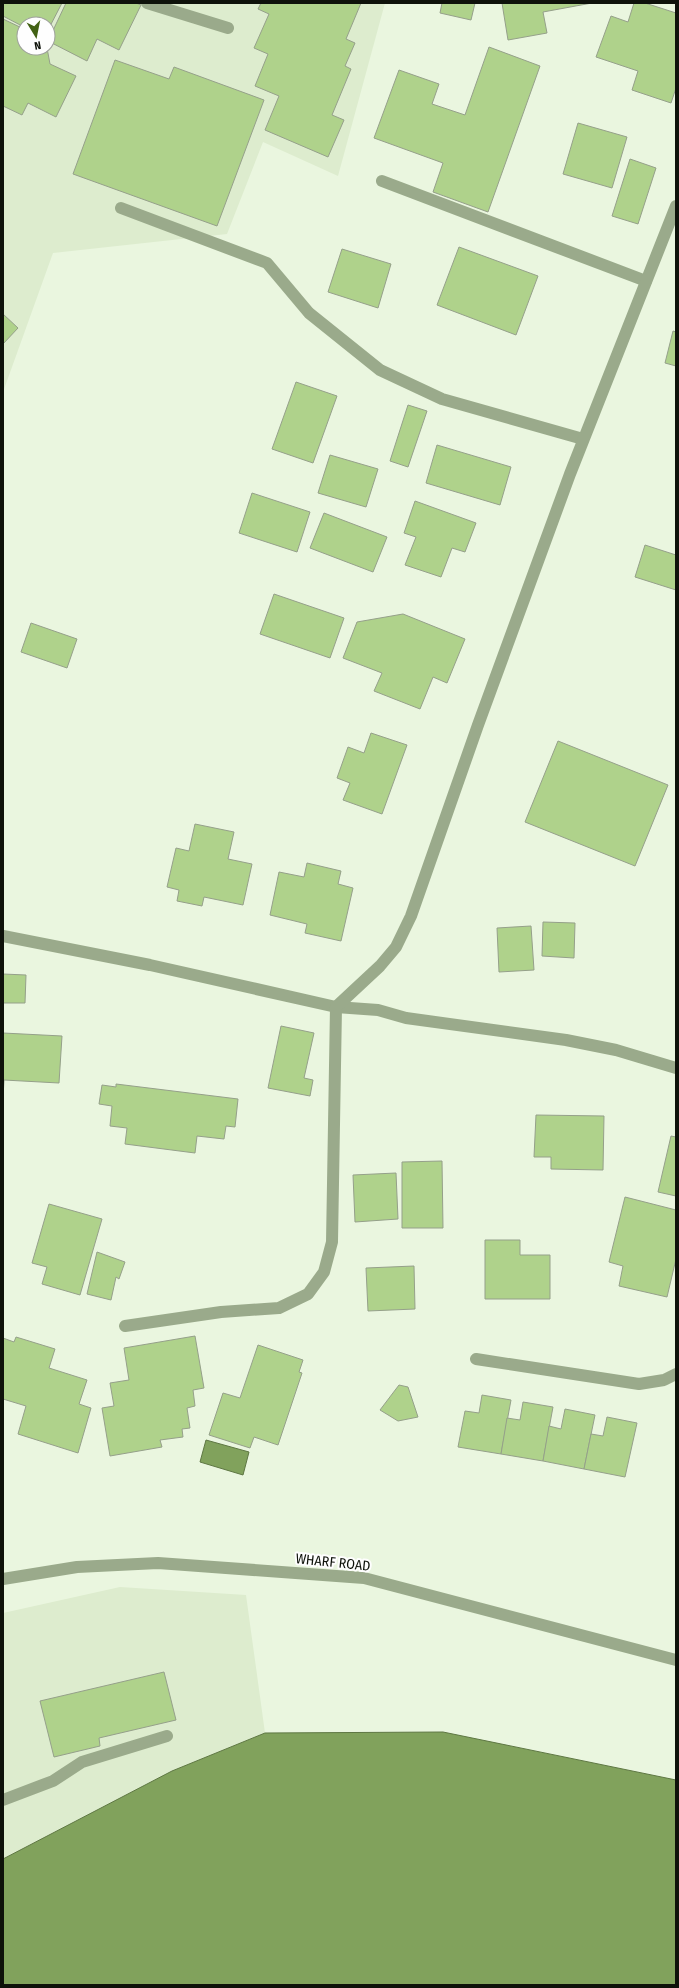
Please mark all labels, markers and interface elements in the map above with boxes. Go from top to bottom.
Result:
north arrow [16,16,56,56]
text: N [33,38,42,52]
street label: WHARF ROAD [295,1550,371,1575]

